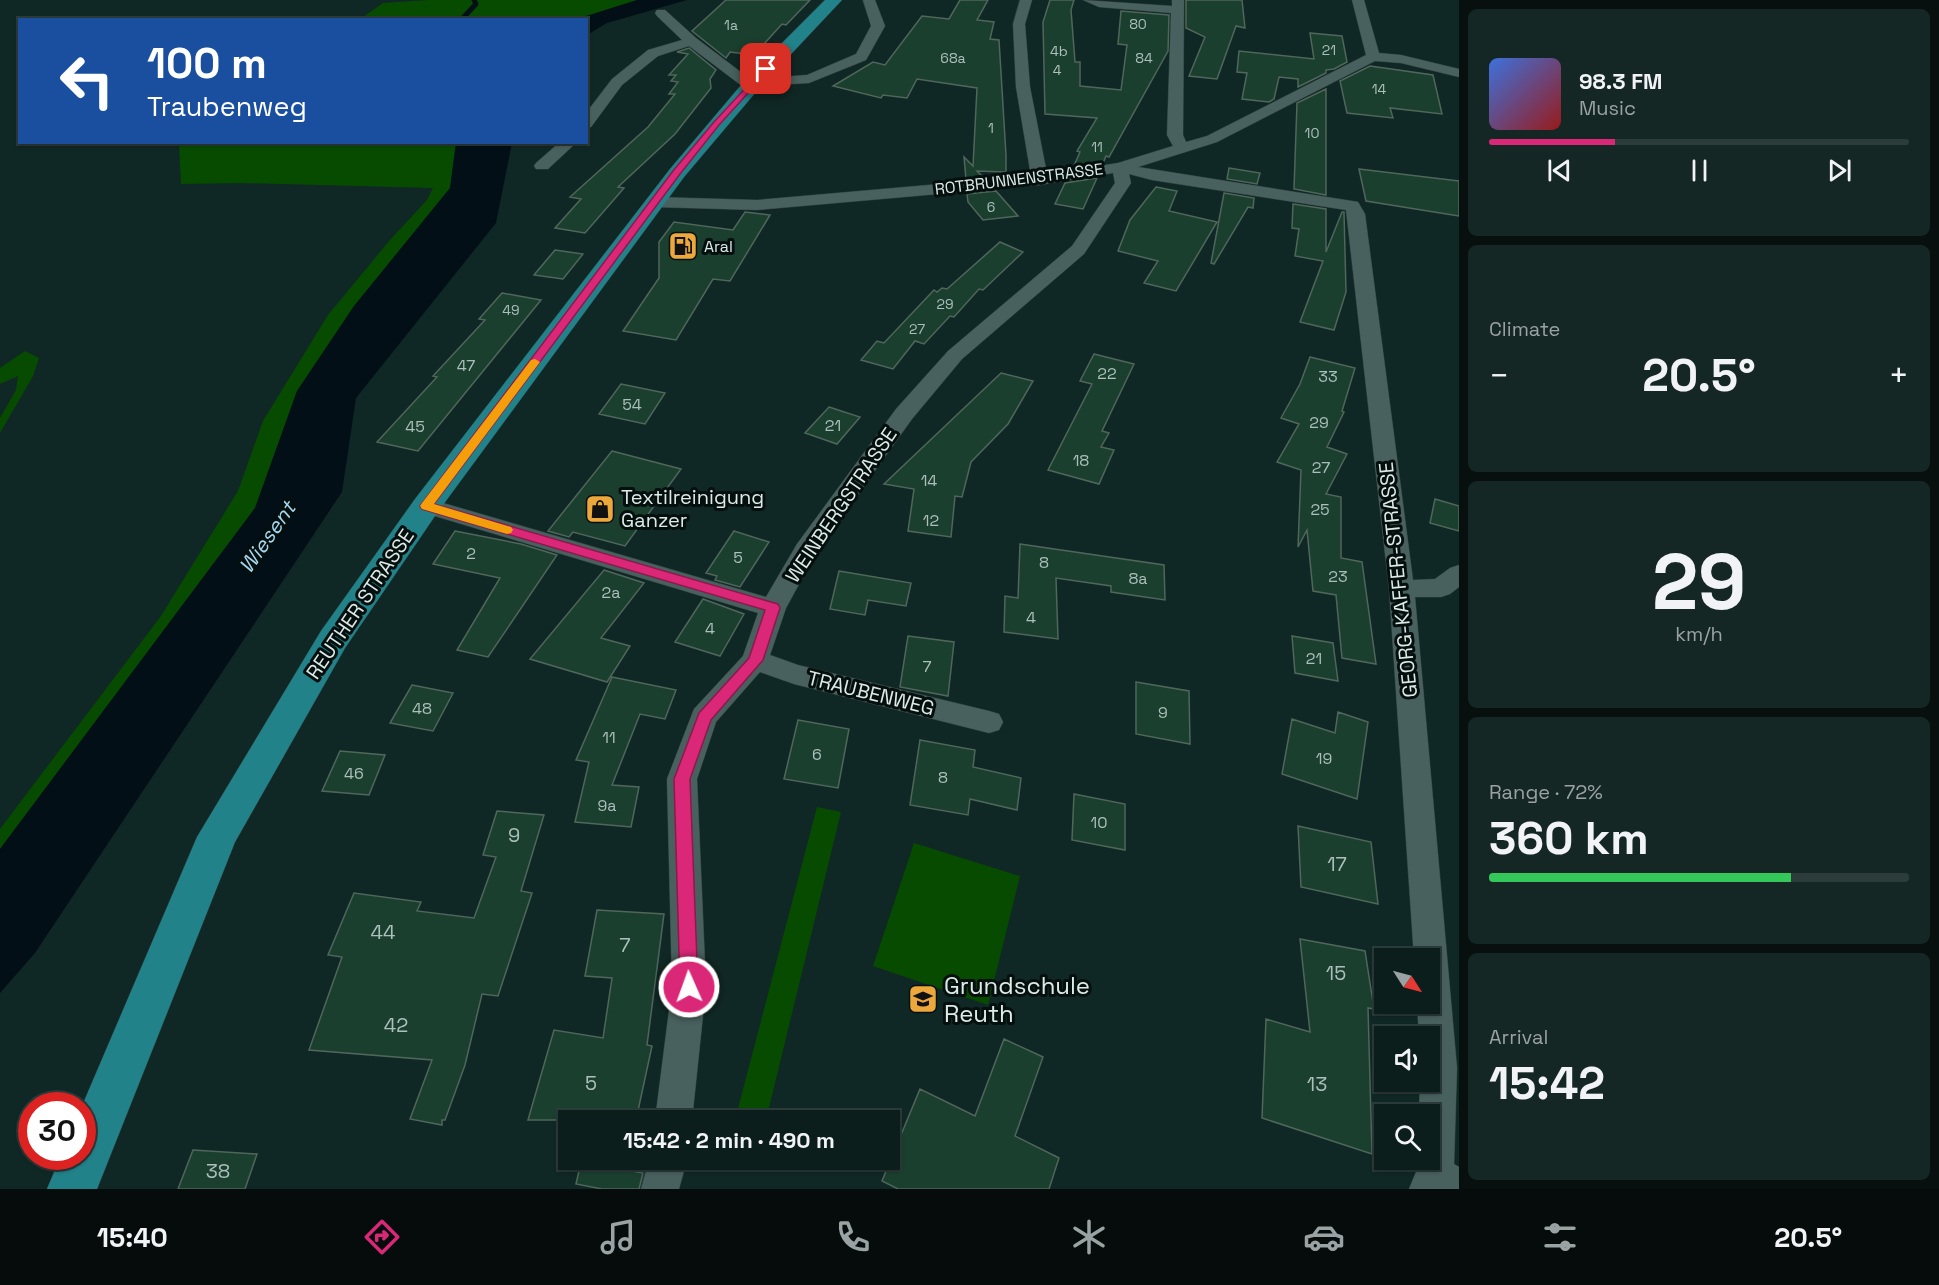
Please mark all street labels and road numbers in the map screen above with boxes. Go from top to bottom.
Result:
street label: ROTBRUNNENSTRASSE [934,158,1104,200]
street label: WEINBERGSTRASSE [779,422,903,588]
street label: GEORG-KAFFER-STRASSE [1373,461,1423,699]
street label: REUTHER STRASSE [300,524,420,684]
street label: TRAUBENWEG [805,665,937,721]

